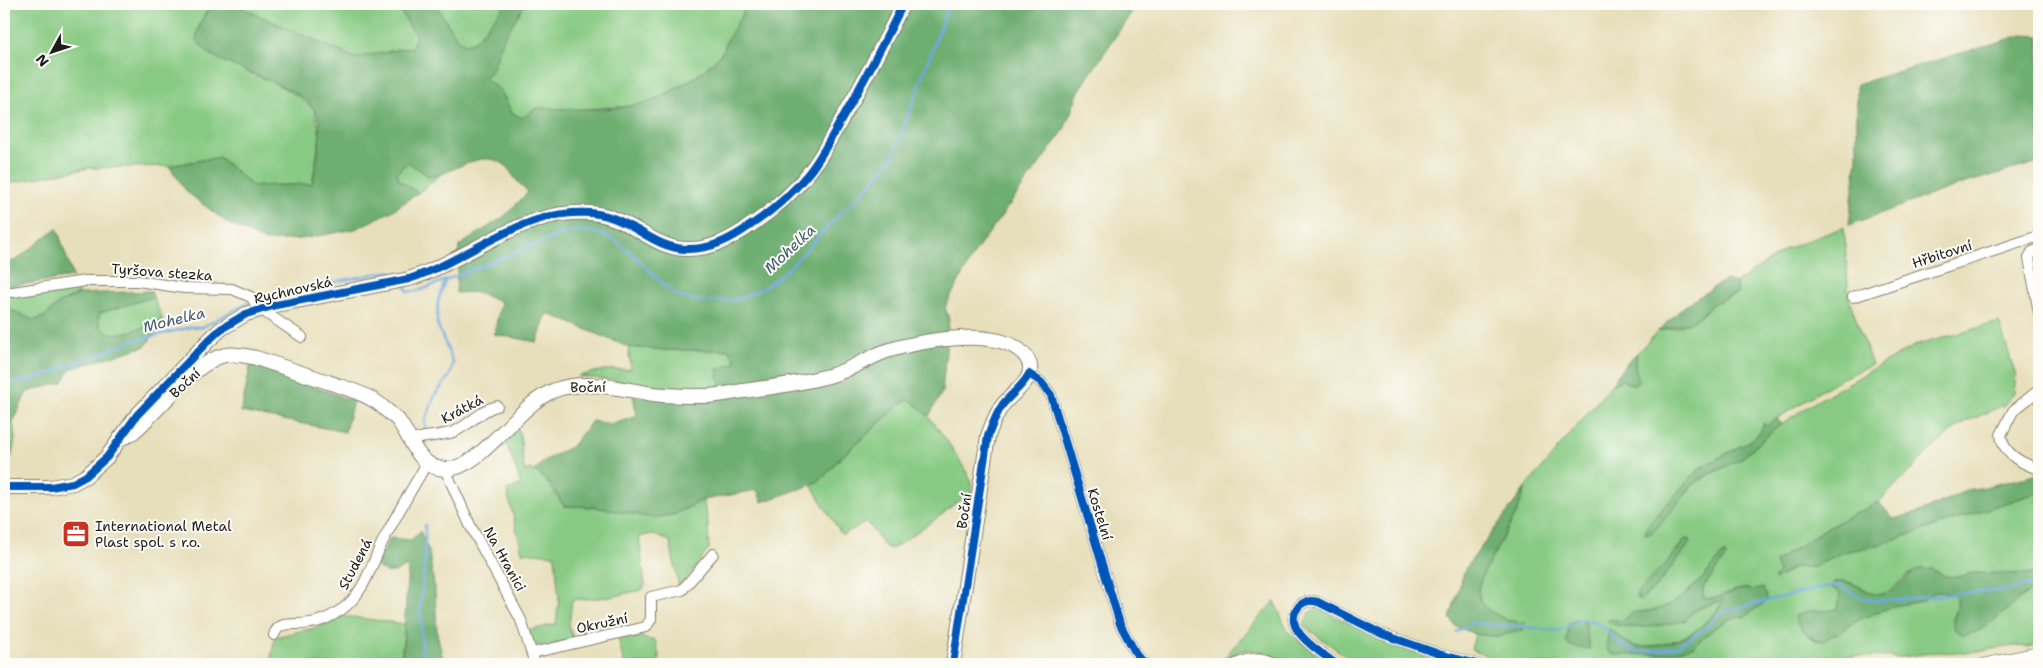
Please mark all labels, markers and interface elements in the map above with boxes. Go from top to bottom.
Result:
north arrow [28,28,78,78]
text: N [32,50,53,70]
water label: Mohelka [760,220,820,278]
street label: Hřbitovní [1910,236,1974,272]
street label: Tyršova stezka [111,259,213,285]
street label: Rychnovská [252,272,334,308]
water label: Mohelka [141,303,207,337]
street label: Boční [166,364,204,402]
street label: Boční [570,378,606,396]
street label: Krátká [438,390,486,428]
street label: Kostelní [1084,486,1116,542]
street label: Boční [952,492,976,530]
place label: International Metal Plast spol. s r.o. [95,517,232,551]
office icon: International Metal Plast spol. s r.o. [61,519,91,549]
street label: Na Hranici [480,523,530,595]
street label: Studená [334,535,376,593]
street label: Okružní [575,609,629,637]

